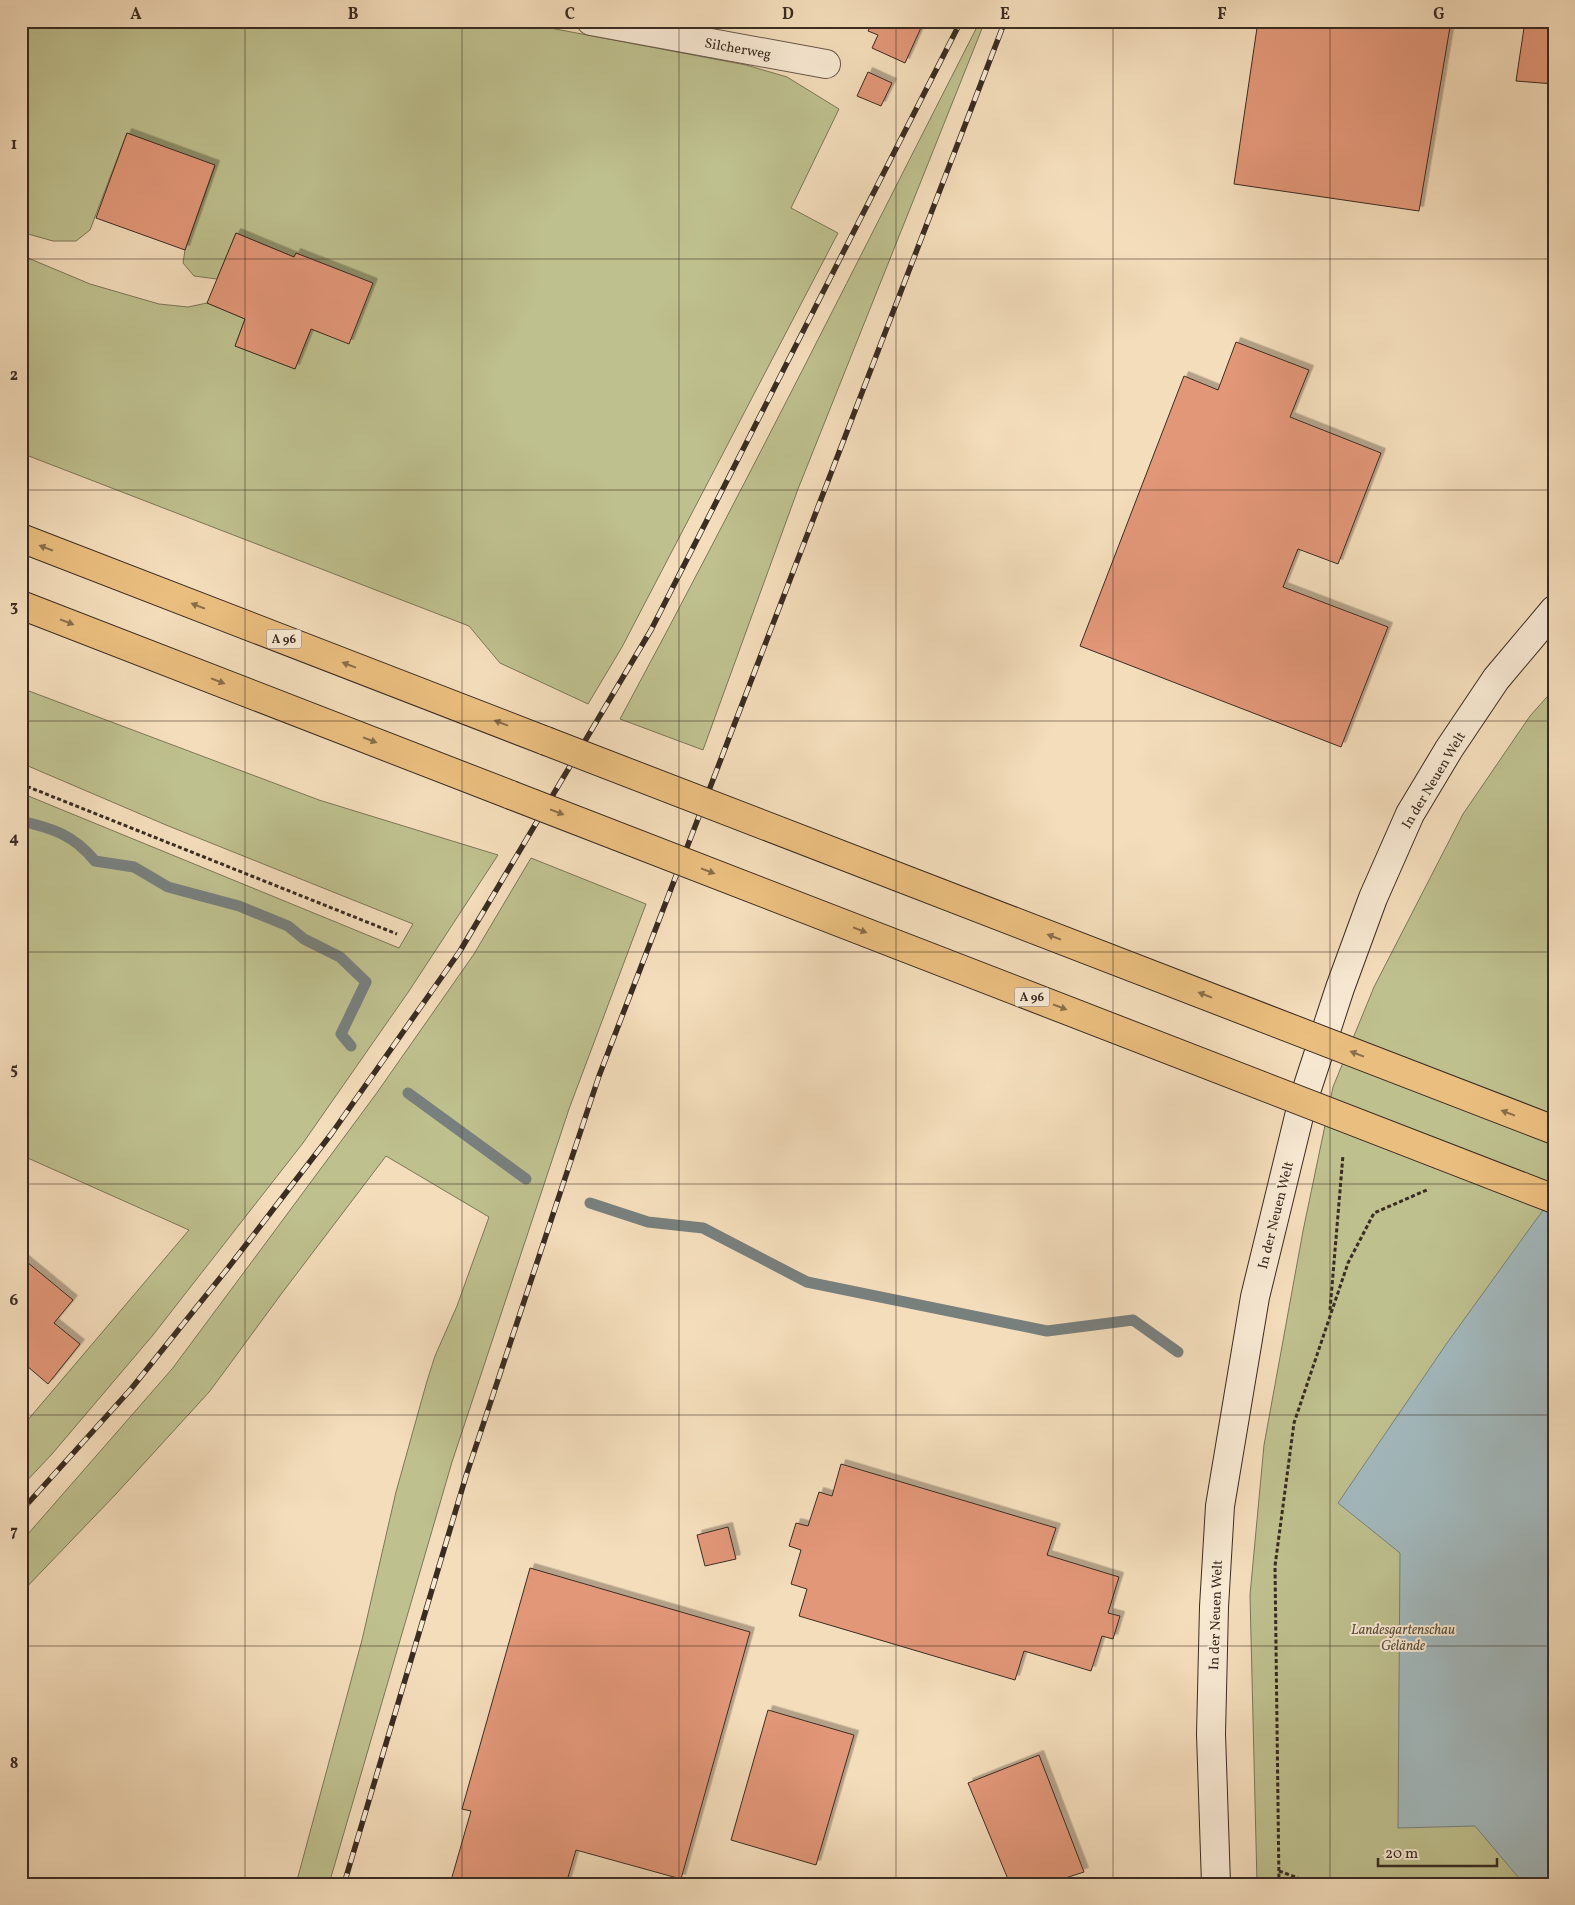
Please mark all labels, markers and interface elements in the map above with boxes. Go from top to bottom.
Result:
text: A [130,4,142,26]
text: B [348,4,359,26]
text: C [565,4,575,26]
text: D [782,4,794,26]
text: E [1000,4,1010,26]
text: F [1217,4,1227,26]
text: G [1433,4,1445,26]
street label: Silcherweg [703,34,773,65]
text: 1 [11,134,17,156]
text: 2 [10,365,18,387]
one-way arrow [39,543,53,551]
text: 3 [10,596,18,618]
one-way arrow [190,602,205,610]
one-way arrow [60,619,74,627]
road number: A 96 [266,630,302,648]
one-way arrow [342,661,357,668]
one-way arrow [211,677,226,685]
one-way arrow [493,719,508,727]
street label: In der Neuen Welt [1398,729,1471,833]
one-way arrow [363,736,378,744]
one-way arrow [549,809,564,816]
text: 4 [9,828,19,850]
one-way arrow [701,867,716,875]
one-way arrow [852,927,867,934]
one-way arrow [1046,933,1061,940]
road number: A 96 [1014,988,1050,1006]
one-way arrow [1198,991,1212,999]
one-way arrow [1053,1004,1067,1012]
one-way arrow [1349,1050,1364,1058]
text: 5 [10,1059,18,1081]
one-way arrow [1501,1108,1515,1116]
street label: In der Neuen Welt [1254,1159,1299,1271]
text: 6 [10,1290,19,1312]
text: 7 [10,1521,18,1543]
street label: In der Neuen Welt [1205,1560,1228,1670]
park label: Landesgartenschau Gelände [1351,1621,1455,1656]
text: 8 [10,1753,18,1775]
scale bar [1378,1835,1496,1867]
text: 20 m [1385,1844,1418,1865]

